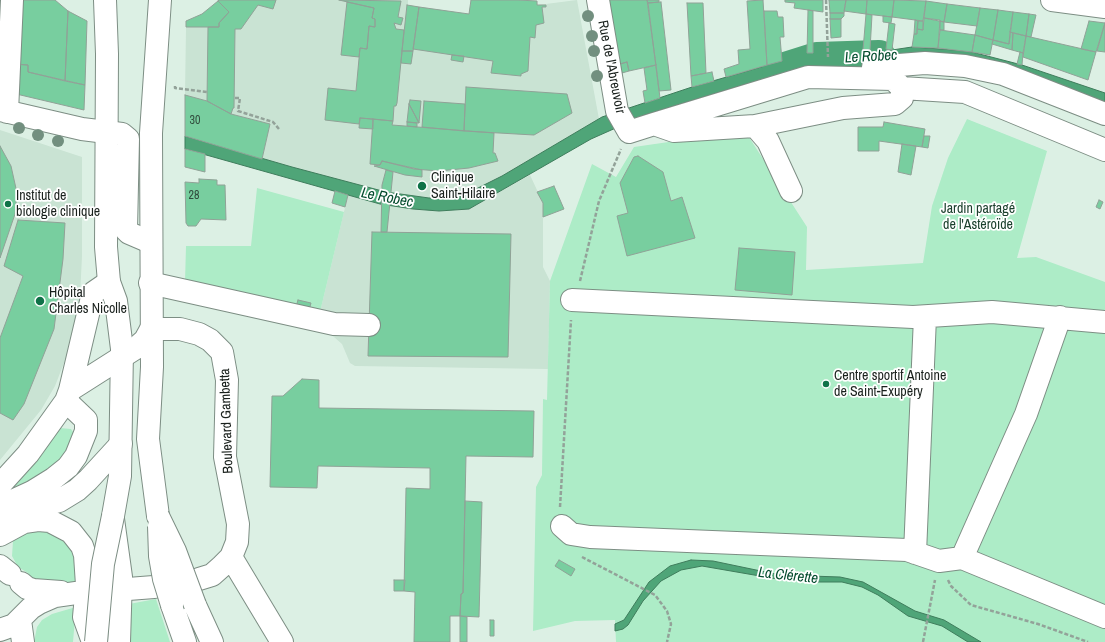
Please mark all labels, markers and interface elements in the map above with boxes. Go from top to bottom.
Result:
street label: Rue de l'Abreuvoir [594,19,628,115]
water label: Le Robec [844,47,898,67]
house number: 30 [190,114,200,128]
place label: Clinique Saint-Hilaire [431,170,495,202]
marker: Clinique Saint-Hilaire [416,180,428,192]
water label: Le Robec [359,184,415,212]
place label: Institut de biologie clinique [16,188,100,220]
house number: 28 [189,189,199,203]
marker: Institut de biologie clinique [3,199,13,209]
park label: Jardin partagé de l'Astéroïde [941,201,1015,234]
place label: Hôpital Charles Nicolle [49,285,127,318]
marker: Hôpital Charles Nicolle [34,295,46,307]
street label: Boulevard Gambetta [217,368,237,474]
place label: Centre sportif Antoine de Saint-Exupéry [834,368,946,400]
marker: Centre sportif Antoine de Saint-Exupéry [821,379,831,389]
water label: La Clérette [757,564,819,588]

